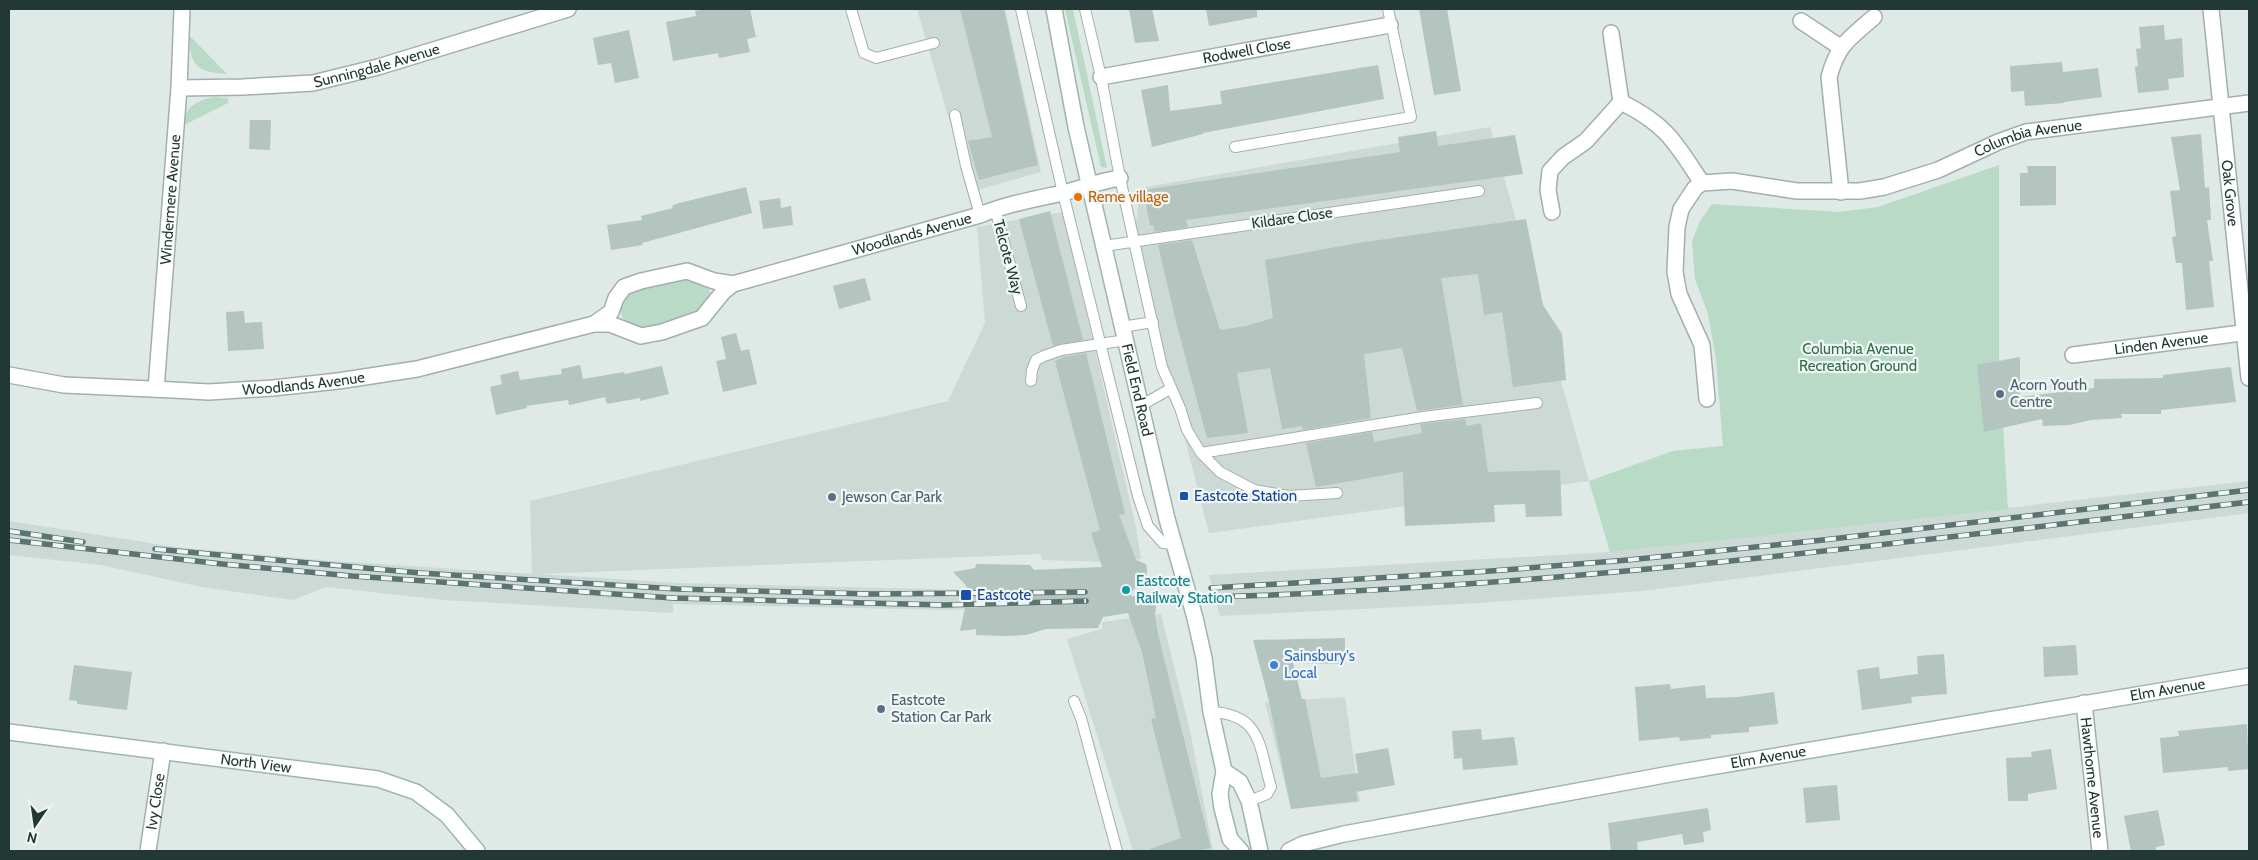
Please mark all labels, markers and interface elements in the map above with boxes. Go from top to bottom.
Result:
street label: Rodwell Close [1201,34,1292,68]
street label: Sunningdale Avenue [312,40,442,92]
street label: Columbia Avenue [1971,116,2083,161]
street label: Windermere Avenue [157,133,184,265]
street label: Oak Grove [2218,159,2242,227]
place label: Reme village [1088,188,1169,206]
marker: Reme village [1072,191,1084,203]
street label: Kildare Close [1250,203,1334,233]
street label: Woodlands Avenue [850,209,974,259]
street label: Telcote Way [989,218,1027,297]
street label: Linden Avenue [2113,328,2210,359]
park label: Columbia Avenue Recreation Ground [1799,340,1917,375]
street label: Field End Road [1118,342,1157,438]
street label: Woodlands Avenue [242,368,366,399]
place label: Acorn Youth Centre [2010,376,2087,411]
marker: Acorn Youth Centre [1994,388,2006,400]
place label: Eastcote Station [1194,487,1297,505]
place label: Jewson Car Park [841,488,942,506]
marker: Eastcote Station [1178,490,1190,502]
marker: Jewson Car Park [826,491,838,503]
place label: Eastcote Railway Station [1136,572,1233,607]
marker: Eastcote Railway Station [1120,584,1132,596]
place label: Eastcote [977,586,1032,604]
marker: Eastcote [959,588,973,602]
place label: Sainsbury's Local [1284,647,1355,682]
marker: Sainsbury's Local [1268,659,1280,671]
street label: Elm Avenue [2129,675,2207,705]
place label: Eastcote Station Car Park [891,691,992,726]
marker: Eastcote Station Car Park [875,703,887,715]
street label: Hawthorne Avenue [2077,716,2108,839]
street label: Elm Avenue [1729,742,1808,772]
street label: North View [219,750,293,777]
street label: Ivy Close [142,772,169,831]
north arrow [10,800,60,850]
text: N [25,828,39,848]

